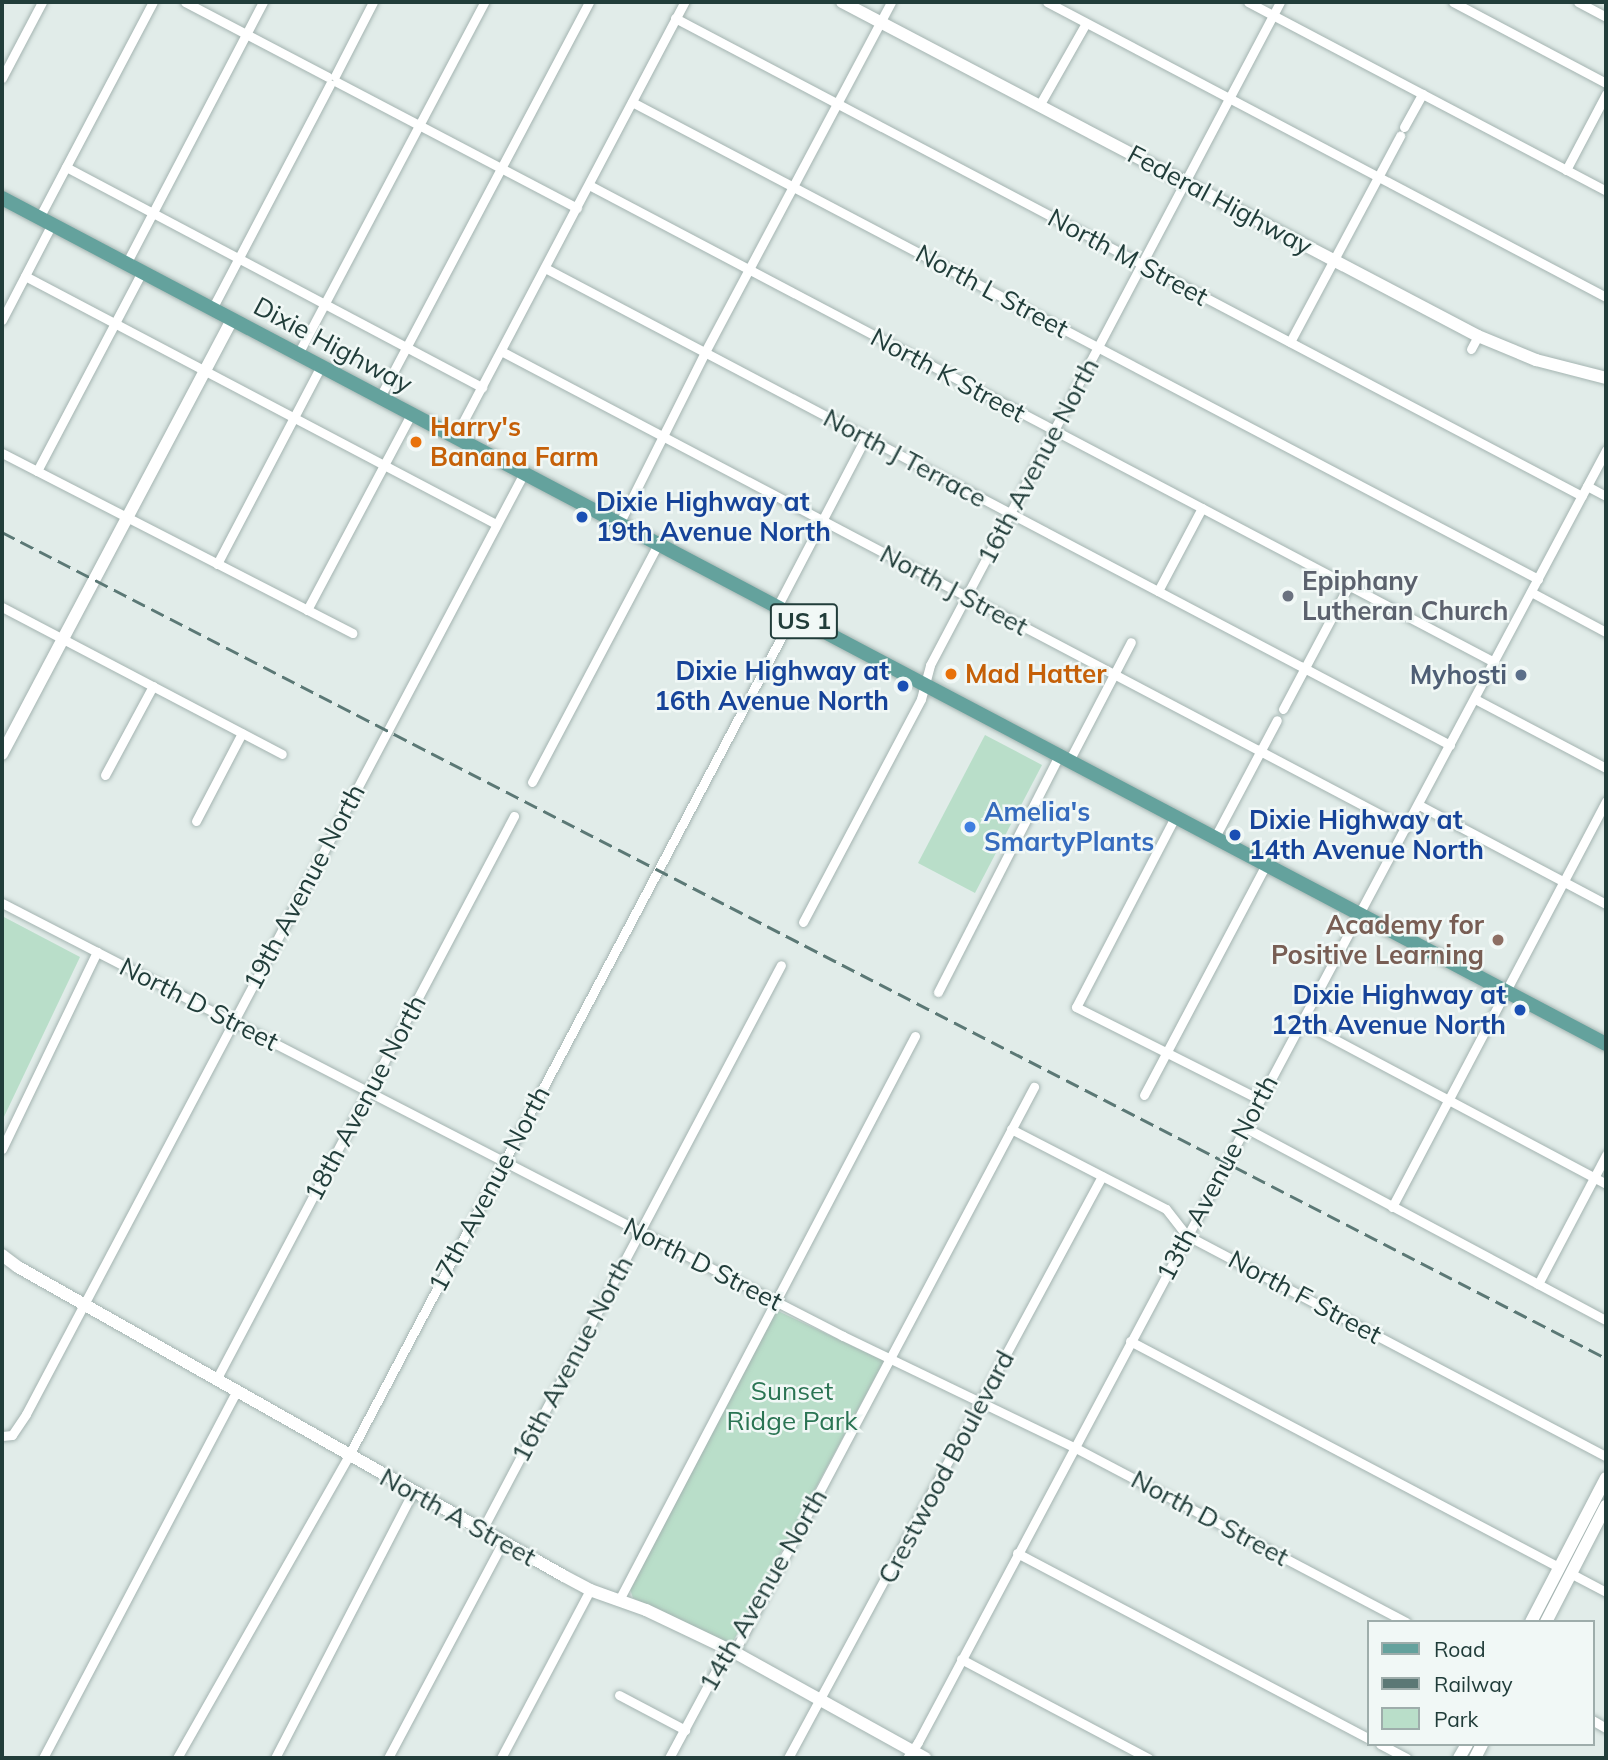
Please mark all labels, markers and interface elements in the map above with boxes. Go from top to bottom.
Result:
street label: Federal Highway [1122,138,1318,262]
street label: North M Street [1043,202,1213,312]
street label: North L Street [910,238,1074,344]
street label: Dixie Highway [248,290,418,400]
street label: North K Street [865,321,1031,429]
street label: 16th Avenue North [971,353,1105,569]
street label: North J Terrace [818,402,992,514]
place label: Harry's Banana Farm [430,411,599,472]
marker: Harry's Banana Farm [408,434,424,450]
place label: Dixie Highway at 19th Avenue North [596,486,831,548]
marker: Dixie Highway at 19th Avenue North [574,509,590,525]
street label: North J Street [875,538,1033,642]
place label: Epiphany Lutheran Church [1302,565,1508,626]
marker: Epiphany Lutheran Church [1280,588,1296,604]
road number: US 1 [769,600,839,642]
place label: Dixie Highway at 16th Avenue North [654,655,889,716]
place label: Mad Hatter [965,658,1107,690]
place label: Myhosti [1410,659,1507,691]
marker: Mad Hatter [943,666,959,682]
marker: Myhosti [1513,667,1529,683]
marker: Dixie Highway at 16th Avenue North [895,678,911,694]
street label: 19th Avenue North [237,779,371,995]
place label: Amelia's SmartyPlants [984,796,1154,858]
place label: Dixie Highway at 14th Avenue North [1249,804,1484,866]
marker: Amelia's SmartyPlants [962,819,978,835]
marker: Dixie Highway at 14th Avenue North [1227,827,1243,843]
place label: Academy for Positive Learning [1271,909,1484,970]
marker: Academy for Positive Learning [1490,932,1506,948]
street label: North D Street [115,951,283,1057]
place label: Dixie Highway at 12th Avenue North [1271,979,1506,1040]
street label: 18th Avenue North [298,990,432,1206]
marker: Dixie Highway at 12th Avenue North [1512,1002,1528,1018]
street label: 13th Avenue North [1150,1070,1284,1286]
street label: 17th Avenue North [422,1081,556,1297]
street label: North D Street [619,1211,787,1317]
street label: North F Street [1223,1244,1387,1350]
street label: 16th Avenue North [505,1251,639,1467]
street label: Crestwood Boulevard [871,1345,1021,1589]
park label: Sunset Ridge Park [726,1375,858,1436]
street label: North A Street [375,1461,541,1573]
street label: North D Street [1126,1463,1294,1573]
street label: 14th Avenue North [692,1483,834,1697]
legend [1366,1620,1594,1746]
text: Road [1434,1636,1485,1662]
text: Railway [1434,1671,1513,1697]
text: Park [1434,1706,1478,1732]

